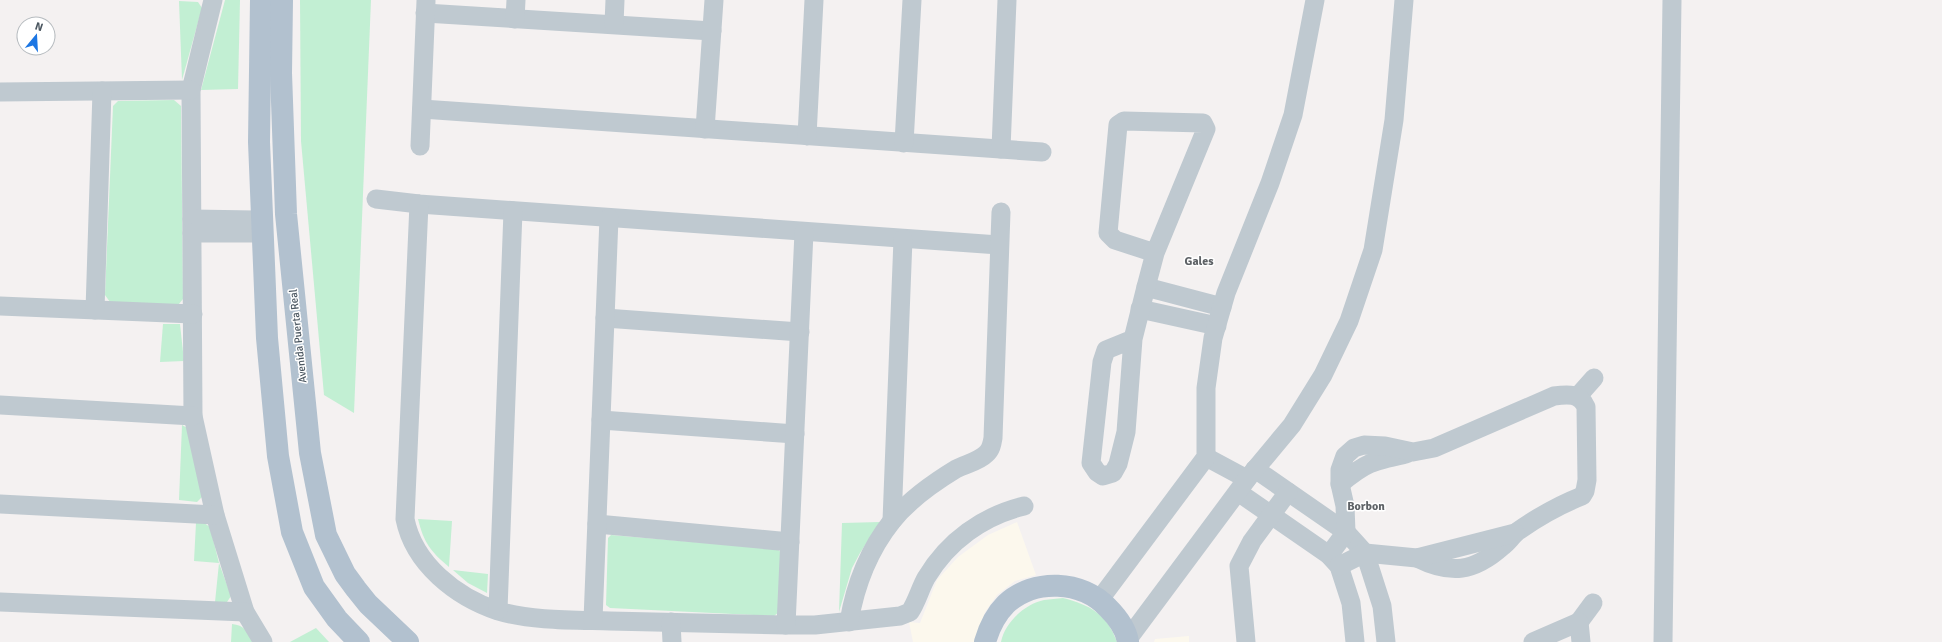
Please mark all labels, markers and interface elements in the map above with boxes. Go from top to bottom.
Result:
north arrow [16,16,56,56]
text: N [33,20,45,34]
district label: Gales [1185,254,1214,269]
street label: Avenida Puerta Real [287,288,309,384]
district label: Borbon [1347,499,1385,514]

